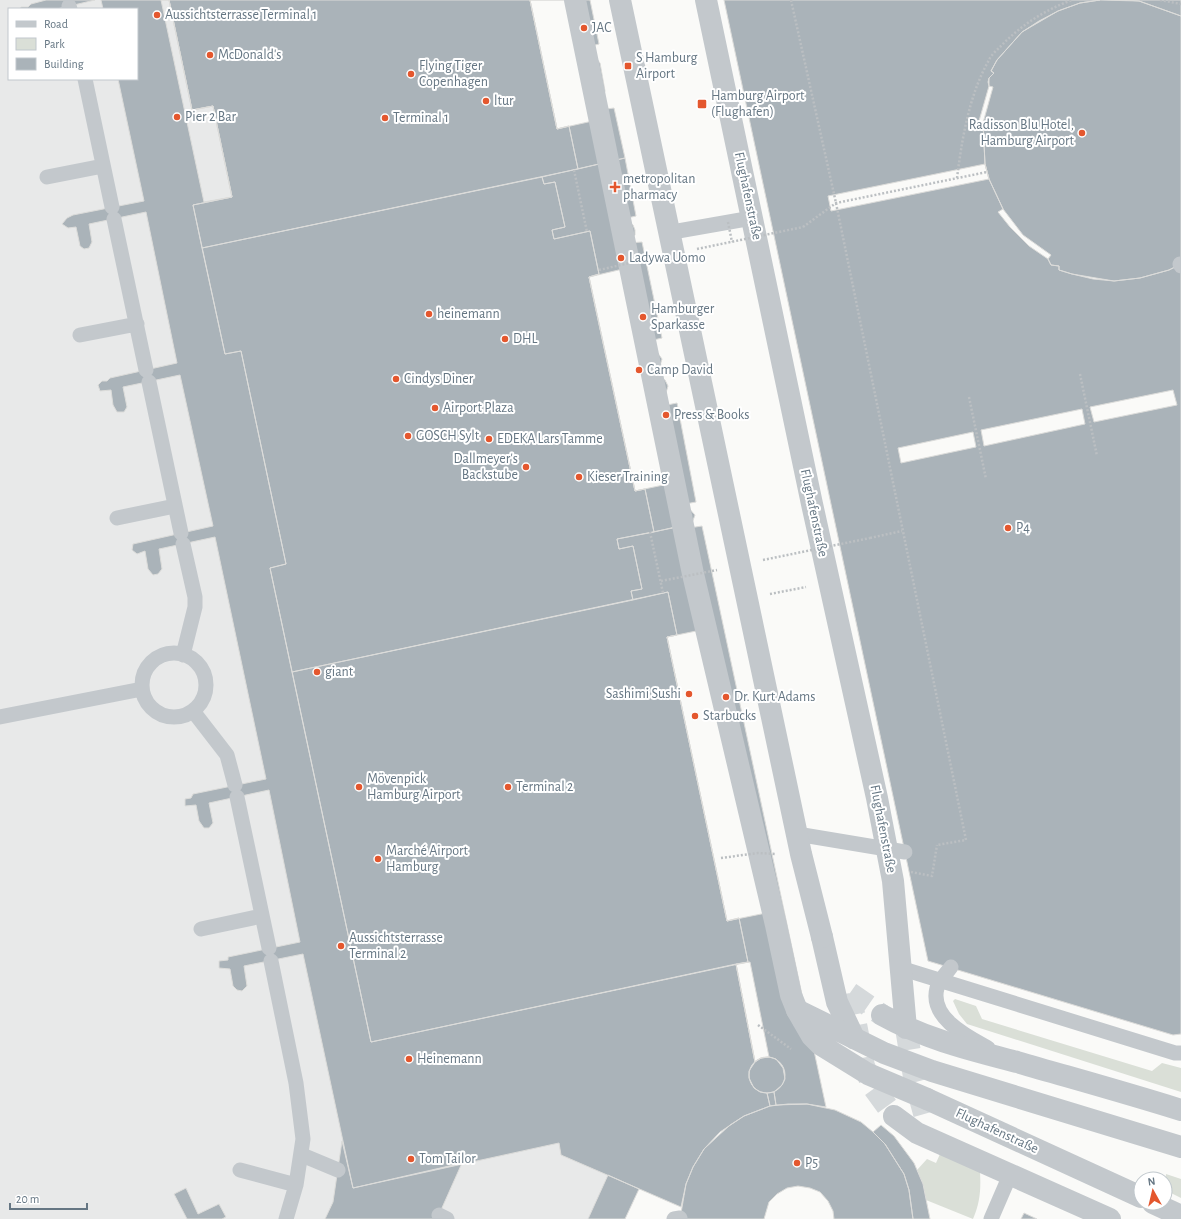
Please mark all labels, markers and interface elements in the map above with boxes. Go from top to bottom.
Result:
legend [8,8,138,80]
place label: Aussichtsterrasse Terminal 1 [165,8,317,22]
marker: Aussichtsterrasse Terminal 1 [152,10,162,20]
text: Road [44,18,68,30]
place label: JAC [592,21,612,35]
marker: JAC [579,23,589,33]
text: Park [44,38,65,50]
place label: McDonald's [218,48,281,62]
marker: McDonald's [205,50,215,60]
place label: S Hamburg Airport [636,51,697,81]
text: Building [44,58,84,70]
place label: Flying Tiger Copenhagen [419,59,488,89]
marker: S Hamburg Airport [623,61,633,71]
marker: Flying Tiger Copenhagen [406,69,416,79]
place label: Hamburg Airport (Flughafen) [711,89,805,119]
place label: ltur [494,94,514,108]
marker: ltur [481,96,491,106]
marker: Hamburg Airport (Flughafen) [696,98,708,110]
place label: Pier 2 Bar [185,110,236,124]
place label: Terminal 1 [393,111,449,125]
marker: Pier 2 Bar [172,112,182,122]
marker: Terminal 1 [380,113,390,123]
place label: Radisson Blu Hotel, Hamburg Airport [969,118,1075,148]
marker: Radisson Blu Hotel, Hamburg Airport [1077,128,1087,138]
street label: Flughafenstraße [732,151,764,241]
place label: metropolitan pharmacy [623,172,695,202]
marker: metropolitan pharmacy [610,182,620,192]
place label: Ladywa Uomo [629,251,706,265]
marker: Ladywa Uomo [616,253,626,263]
place label: Hamburger Sparkasse [651,302,715,332]
place label: heinemann [437,307,500,321]
marker: heinemann [424,309,434,319]
marker: Hamburger Sparkasse [638,312,648,322]
place label: DHL [513,332,538,346]
marker: DHL [500,334,510,344]
place label: Camp David [647,363,713,377]
marker: Camp David [634,365,644,375]
place label: Cindys Diner [404,372,474,386]
marker: Cindys Diner [391,374,401,384]
place label: Airport Plaza [443,401,514,415]
marker: Airport Plaza [430,403,440,413]
place label: Press & Books [674,408,749,422]
marker: Press & Books [661,410,671,420]
place label: GOSCH Sylt [416,429,480,443]
marker: GOSCH Sylt [403,431,413,441]
place label: EDEKA Lars Tamme [497,432,603,446]
marker: EDEKA Lars Tamme [484,434,494,444]
place label: Dallmeyer's Backstube [453,452,518,482]
marker: Dallmeyer's Backstube [521,462,531,472]
street label: Flughafenstraße [798,468,830,558]
place label: Kieser Training [587,470,668,484]
marker: Kieser Training [574,472,584,482]
place label: P4 [1016,521,1030,535]
marker: P4 [1003,523,1013,533]
place label: giant [325,665,354,679]
marker: giant [312,667,322,677]
place label: Sashimi Sushi [606,687,681,701]
marker: Sashimi Sushi [684,689,694,699]
place label: Dr. Kurt Adams [734,690,815,704]
marker: Dr. Kurt Adams [721,692,731,702]
place label: Starbucks [703,709,756,723]
marker: Starbucks [690,711,700,721]
place label: Mövenpick Hamburg Airport [367,772,461,802]
place label: Terminal 2 [516,780,573,794]
marker: Mövenpick Hamburg Airport [354,782,364,792]
marker: Terminal 2 [503,782,513,792]
street label: Flughafenstraße [868,784,898,874]
place label: Marché Airport Hamburg [386,844,469,874]
marker: Marché Airport Hamburg [373,854,383,864]
place label: Aussichtsterrasse Terminal 2 [349,931,443,961]
marker: Aussichtsterrasse Terminal 2 [336,941,346,951]
place label: Heinemann [417,1052,482,1066]
marker: Heinemann [404,1054,414,1064]
street label: Flughafenstraße [953,1106,1041,1156]
place label: Tom Tailor [419,1152,476,1166]
marker: Tom Tailor [406,1154,416,1164]
place label: P5 [805,1156,818,1170]
marker: P5 [792,1158,802,1168]
north arrow [1133,1171,1173,1211]
text: N [1147,1176,1156,1188]
scale bar [10,1185,87,1211]
text: 20 m [16,1193,39,1205]

